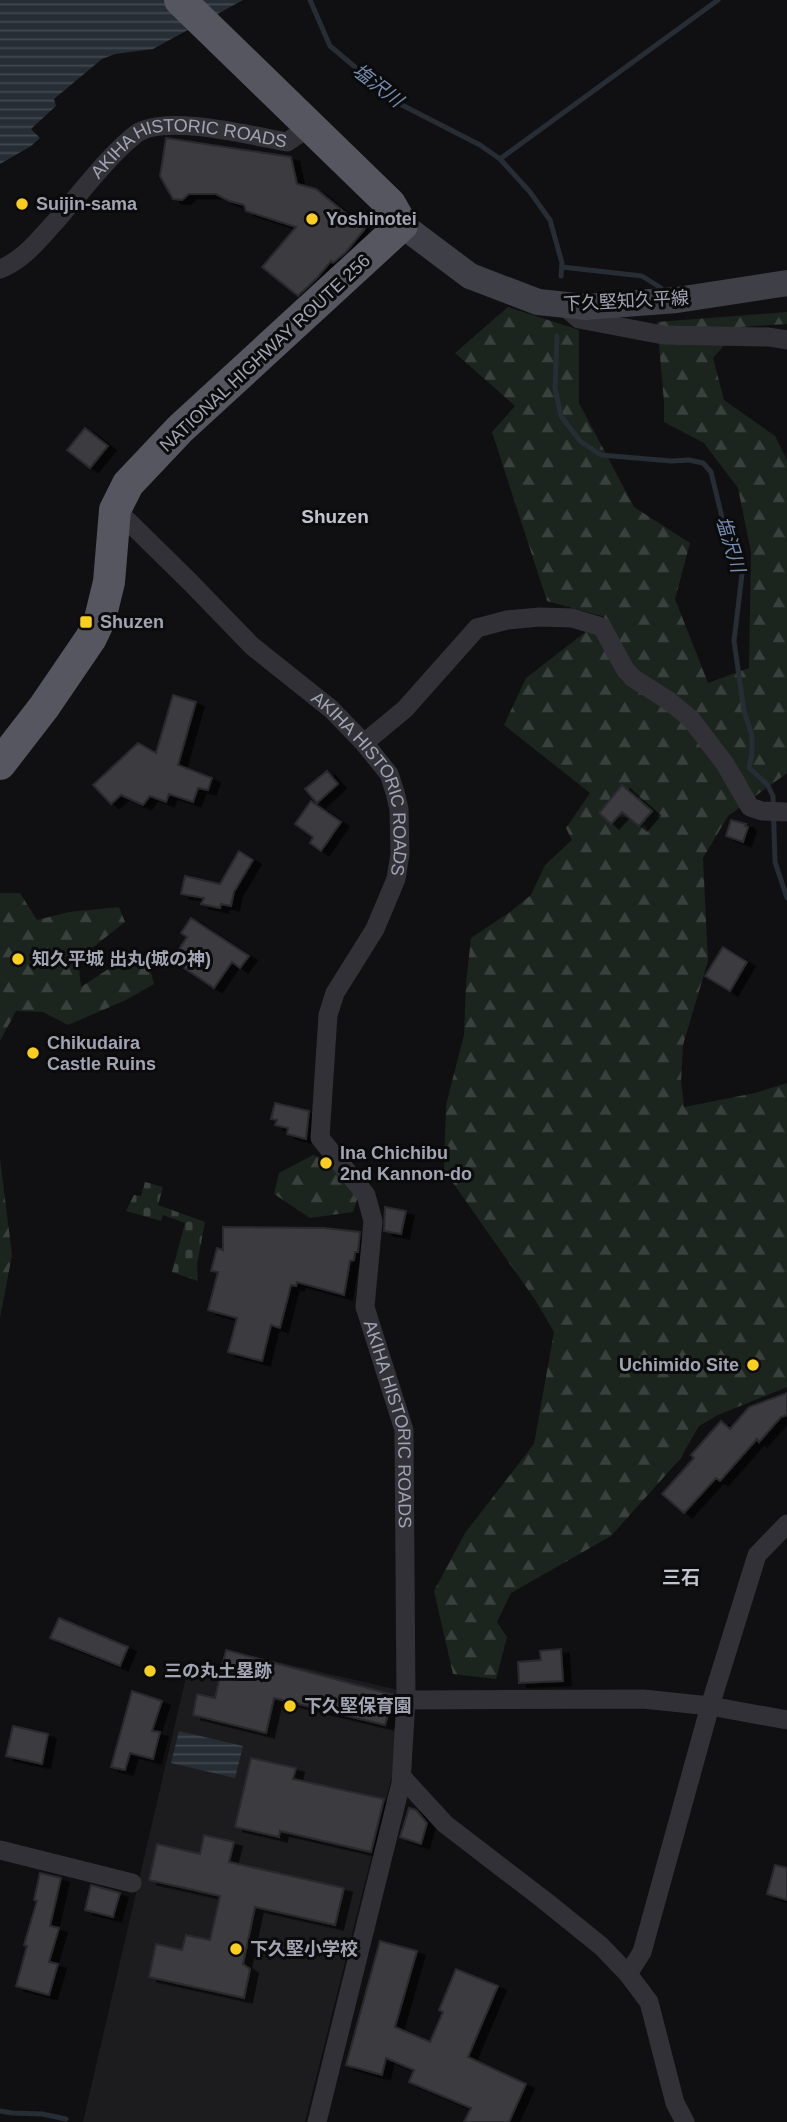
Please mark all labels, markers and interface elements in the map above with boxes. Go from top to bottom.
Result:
water label: 塩沢川 [349,60,408,112]
street label: AKIHA HISTORIC ROADS [87,115,289,182]
place label: Suijin-sama [36,194,138,214]
marker: Suijin-sama [14,196,30,212]
place label: Yoshinotei [326,209,417,229]
marker: Yoshinotei [304,211,320,227]
street label: NATIONAL HIGHWAY ROUTE 256 [156,250,374,456]
street label: 下久堅知久平線 [563,288,689,314]
district label: Shuzen [301,506,369,527]
water label: 塩沢川 [712,514,749,576]
place label: Shuzen [100,612,164,632]
marker: Shuzen [78,614,94,630]
street label: AKIHA HISTORIC ROADS [307,687,410,877]
place label: 知久平城 出丸(城の神) [32,949,211,969]
marker: 知久平城 出丸(城の神) [10,951,26,967]
place label: Chikudaira Castle Ruins [47,1033,156,1074]
marker: Chikudaira Castle Ruins [25,1045,41,1061]
place label: Ina Chichibu 2nd Kannon-do [340,1143,472,1184]
marker: Ina Chichibu 2nd Kannon-do [318,1155,334,1171]
street label: AKIHA HISTORIC ROADS [360,1318,415,1528]
place label: Uchimido Site [619,1355,739,1375]
marker: Uchimido Site [745,1357,761,1373]
district label: 三石 [662,1567,700,1588]
place label: 三の丸土塁跡 [164,1661,272,1681]
marker: 三の丸土塁跡 [142,1663,158,1679]
place label: 下久堅保育園 [304,1696,412,1716]
marker: 下久堅保育園 [282,1698,298,1714]
place label: 下久堅小学校 [250,1939,358,1959]
marker: 下久堅小学校 [228,1941,244,1957]

